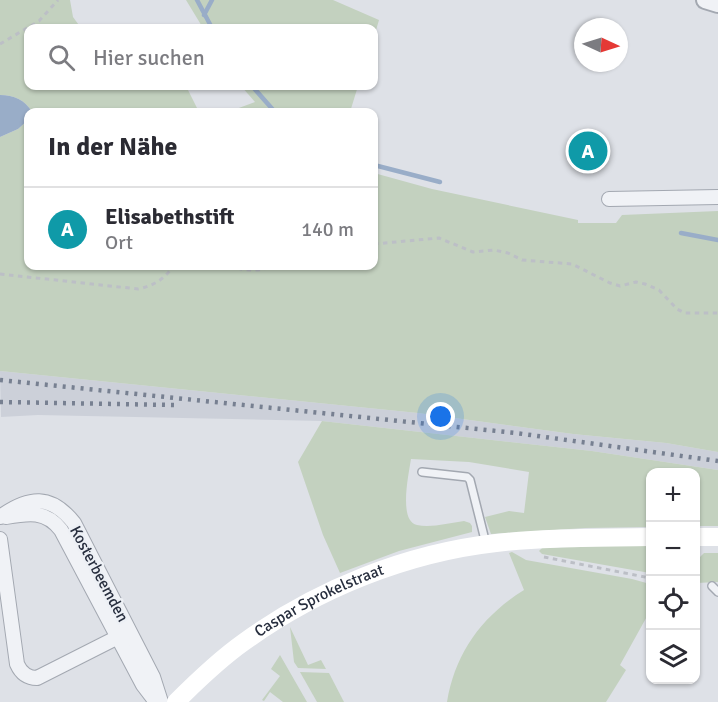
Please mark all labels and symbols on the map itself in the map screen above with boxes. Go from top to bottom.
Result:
north arrow [574,18,628,72]
pin: A [568,128,608,174]
your location [426,402,455,431]
street label: Kosterbeemden [65,522,133,626]
street label: Caspar Sprokelstraat [251,560,387,642]

